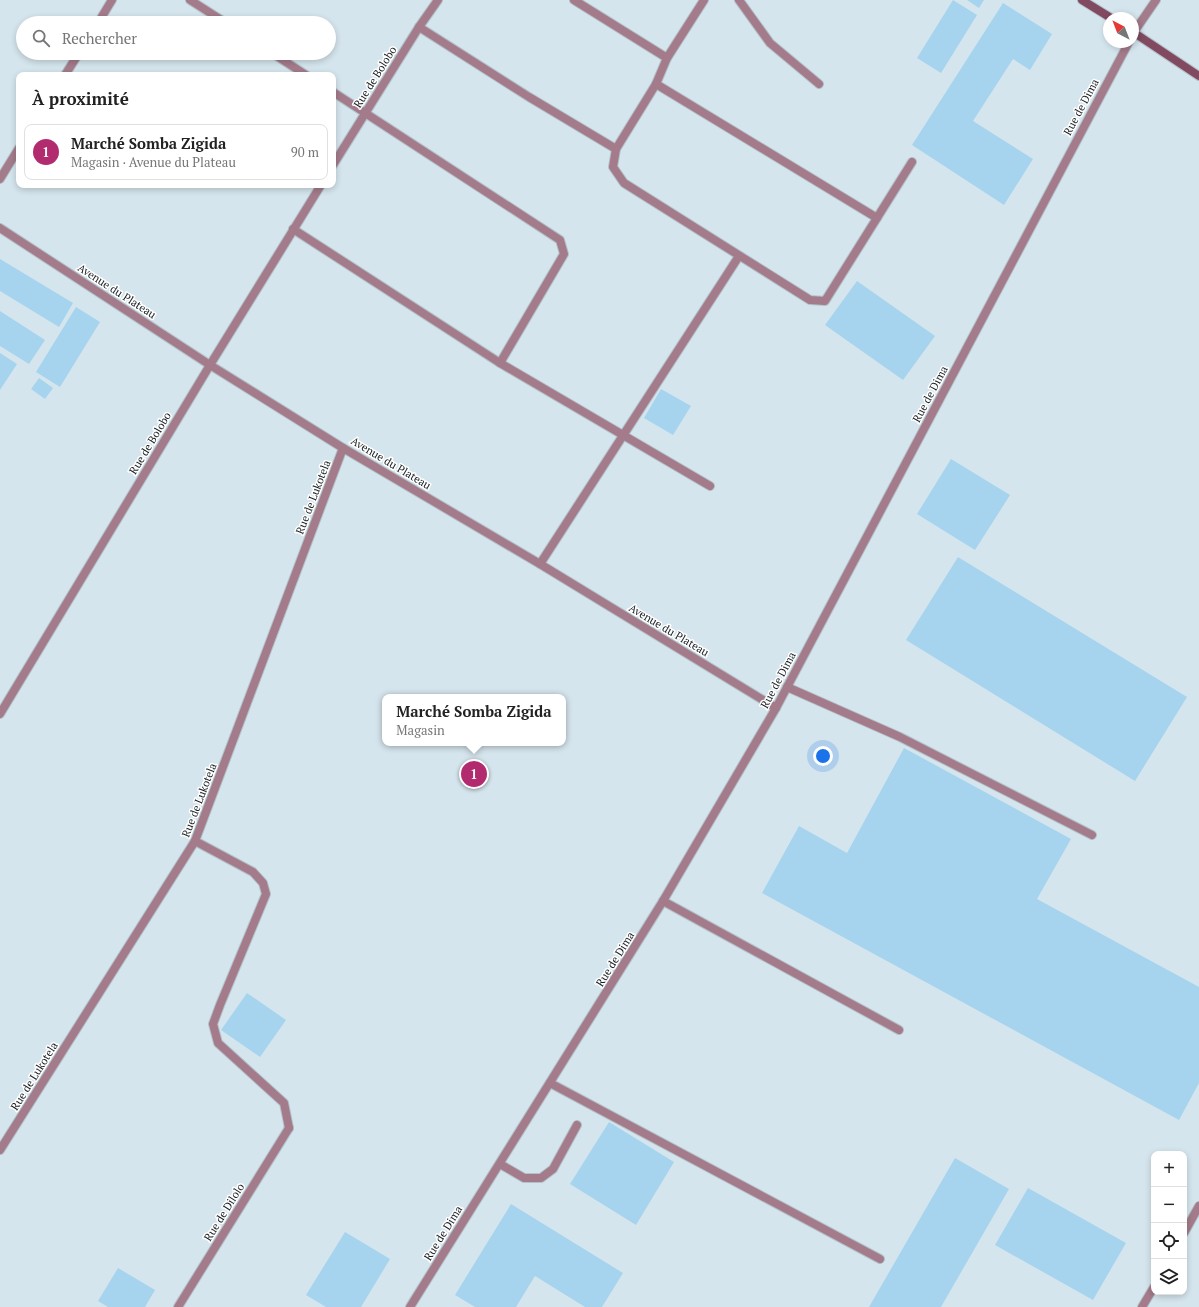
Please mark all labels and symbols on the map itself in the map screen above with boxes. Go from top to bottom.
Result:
north arrow [1103,12,1139,48]
street label: Rue de Bolobo [350,44,400,110]
street label: Rue de Dima [1060,76,1102,138]
street label: Avenue du Plateau [75,260,159,322]
street label: Rue de Dima [909,363,951,425]
street label: Rue de Bolobo [126,409,174,477]
street label: Avenue du Plateau [349,434,434,493]
street label: Rue de Lukotela [292,458,334,536]
street label: Avenue du Plateau [627,601,712,660]
street label: Rue de Dima [757,649,799,711]
your location [813,746,833,766]
pin: 1 [461,759,487,789]
street label: Rue de Lukotela [178,761,220,839]
street label: Rue de Dima [593,929,638,989]
street label: Rue de Lukotela [7,1039,61,1113]
street label: Rue de Dilolo [201,1180,247,1244]
street label: Rue de Dima [421,1203,466,1263]

